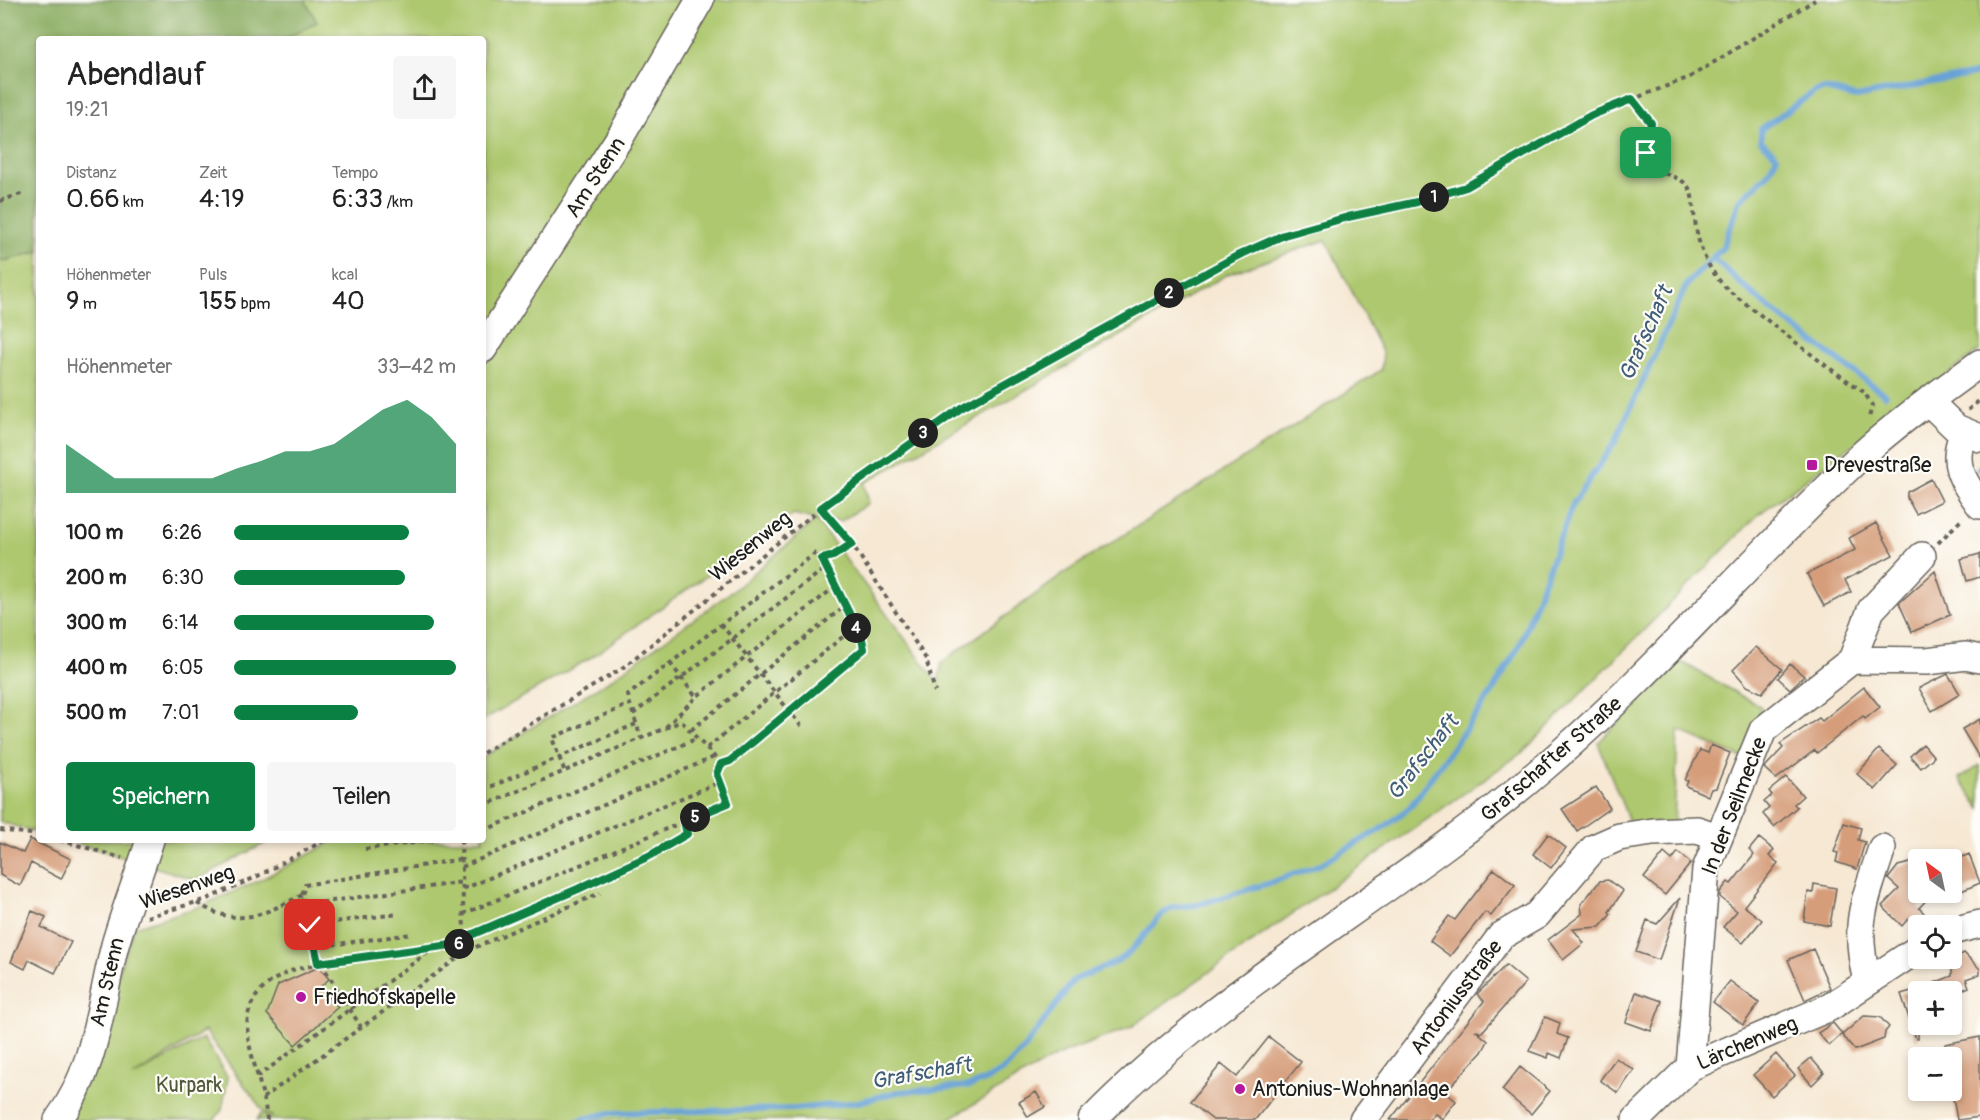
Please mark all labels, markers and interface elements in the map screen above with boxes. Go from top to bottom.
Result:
text: Abendlauf [66,54,207,95]
button: share [393,56,456,119]
text: 19:21 [66,97,108,122]
pin [1620,127,1671,178]
street label: Am Stenn [559,132,631,223]
icon: arrive [1629,136,1662,169]
text: Distanz [66,163,117,183]
text: Zeit [199,163,227,183]
text: Tempo [332,163,378,183]
pin: 1 [1419,182,1449,212]
text: 0.66 [66,183,120,215]
text: 4:19 [199,183,245,215]
text: 6:33 [332,183,383,215]
text: 1 [1431,187,1437,207]
text: km [120,192,144,212]
text: /km [383,192,413,212]
text: Höhenmeter [66,265,151,285]
text: Puls [199,265,227,285]
text: kcal [332,265,358,285]
pin: 2 [1154,278,1184,308]
water label: Grafschaft [1613,280,1680,385]
text: 2 [1165,283,1173,303]
text: 9 [66,285,79,317]
text: 155 [199,285,237,317]
text: 40 [332,285,365,317]
text: m [79,294,97,314]
text: bpm [237,294,270,314]
text: Höhenmeter [66,354,172,379]
text: 33–42 m [377,354,456,379]
pin: 3 [908,418,938,448]
text: 3 [919,423,927,443]
place label: Drevestraße [1824,452,1932,479]
marker: Drevestraße [1805,458,1819,472]
street label: Wiesenweg [704,505,797,588]
text: 100 m [66,520,123,545]
text: 6:26 [162,520,202,545]
text: 200 m [66,565,127,590]
text: 6:30 [162,565,204,590]
text: 300 m [66,610,127,635]
text: 6:14 [162,610,198,635]
pin: 4 [841,613,871,643]
text: 4 [851,618,861,638]
text: 400 m [66,655,127,680]
text: 6:05 [162,655,203,680]
street label: Grafschafter Straße [1475,690,1628,828]
text: 500 m [66,700,126,725]
text: 7:01 [162,700,199,725]
water label: Grafschaft [1381,708,1466,806]
street label: In der Seilmecke [1696,733,1773,879]
button: Speichern [66,762,255,831]
button: Teilen [267,762,456,831]
pin: 5 [680,802,710,832]
text: 5 [691,807,699,827]
north arrow [1908,849,1962,903]
map controls [1908,849,1962,1101]
street label: Wiesenweg [136,859,238,916]
pin [284,899,335,950]
icon: check [293,908,326,941]
button: locate [1908,915,1962,969]
pin: 6 [444,929,474,959]
text: 6 [454,934,464,954]
street label: Antoniusstraße [1404,934,1509,1060]
street label: Am Stenn [84,935,131,1029]
button: + [1908,981,1962,1035]
place label: Friedhofskapelle [313,984,456,1011]
marker: Friedhofskapelle [294,990,308,1004]
street label: Lärchenweg [1693,1010,1802,1077]
button: − [1908,1047,1962,1101]
water label: Grafschaft [869,1050,975,1096]
park label: Kurpark [156,1072,223,1099]
place label: Antonius-Wohnanlage [1252,1076,1450,1103]
marker: Antonius-Wohnanlage [1233,1082,1247,1096]

